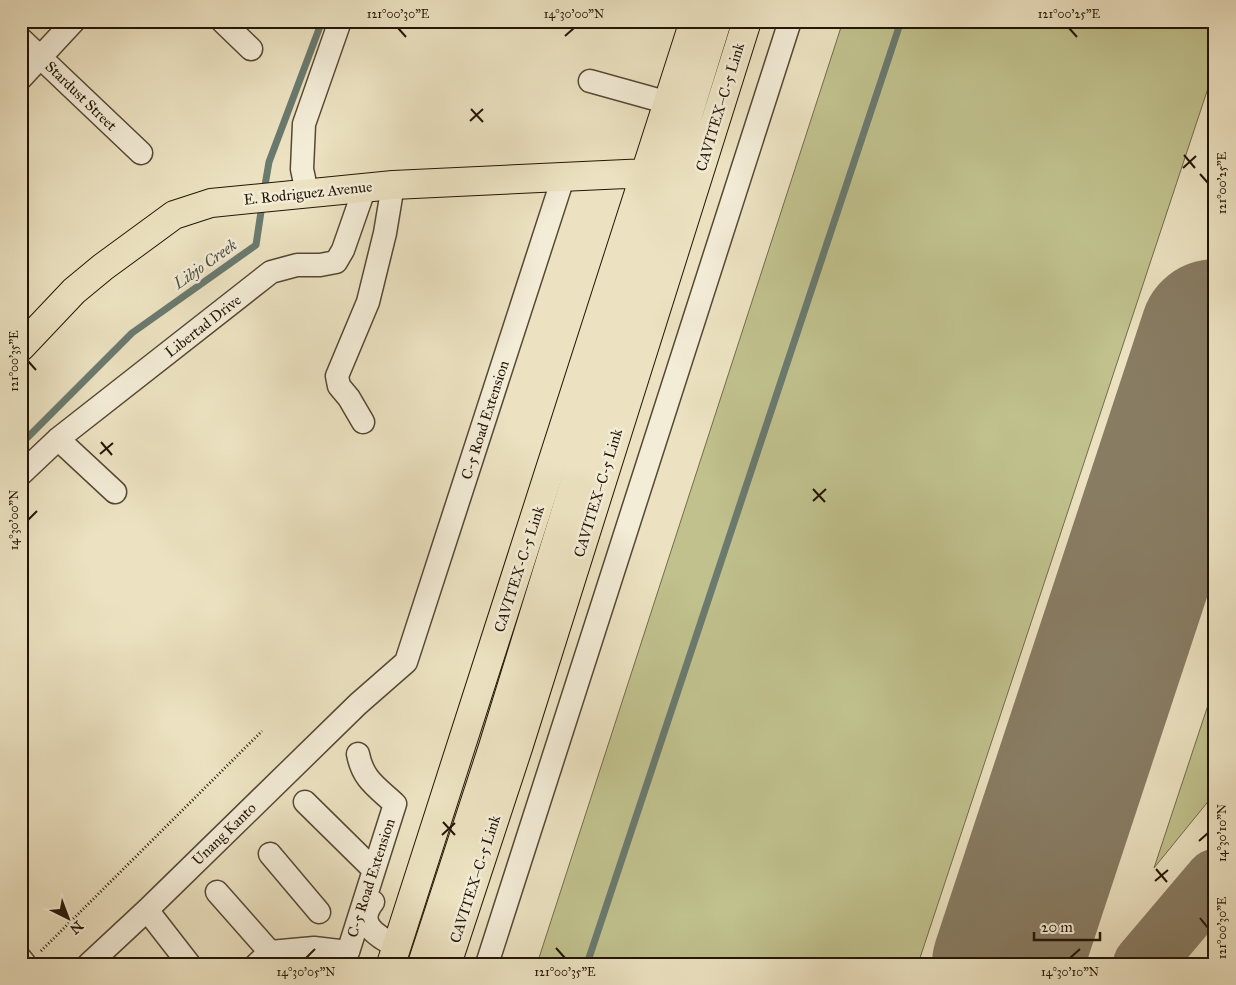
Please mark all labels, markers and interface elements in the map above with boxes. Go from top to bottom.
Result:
text: 121°00'30"E [367,7,430,21]
text: 14°30'00"N [544,7,604,21]
text: 121°00'25"E [1038,7,1101,21]
street label: CAVITEX–C-5 Link [692,41,748,173]
street label: Stardust Street [41,57,121,135]
text: 121°00'25"E [1215,151,1229,214]
street label: E. Rodriguez Avenue [243,177,373,209]
water label: Libjo Creek [169,235,241,294]
street label: Libertad Drive [161,291,245,361]
text: 121°00'35"E [7,330,21,392]
street label: C-5 Road Extension [457,358,513,482]
street label: CAVITEX–C-5 Link [570,427,626,559]
text: 14°30'00"N [7,490,21,550]
street label: CAVITEX-C-5 Link [490,504,548,634]
street label: Unang Kanto [188,799,260,869]
text: 14°30'10"N [1215,804,1229,862]
street label: CAVITEX–C-5 Link [446,813,504,945]
street label: C-5 Road Extension [343,816,399,940]
north arrow [42,892,92,942]
text: 121°00'30"E [1215,896,1229,959]
scale bar [1034,910,1100,942]
text: N [66,917,86,938]
text: 20 m [1041,918,1073,936]
text: 14°30'05"N [277,965,335,979]
text: 121°00'35"E [534,965,596,979]
text: 14°30'10"N [1041,965,1099,979]

